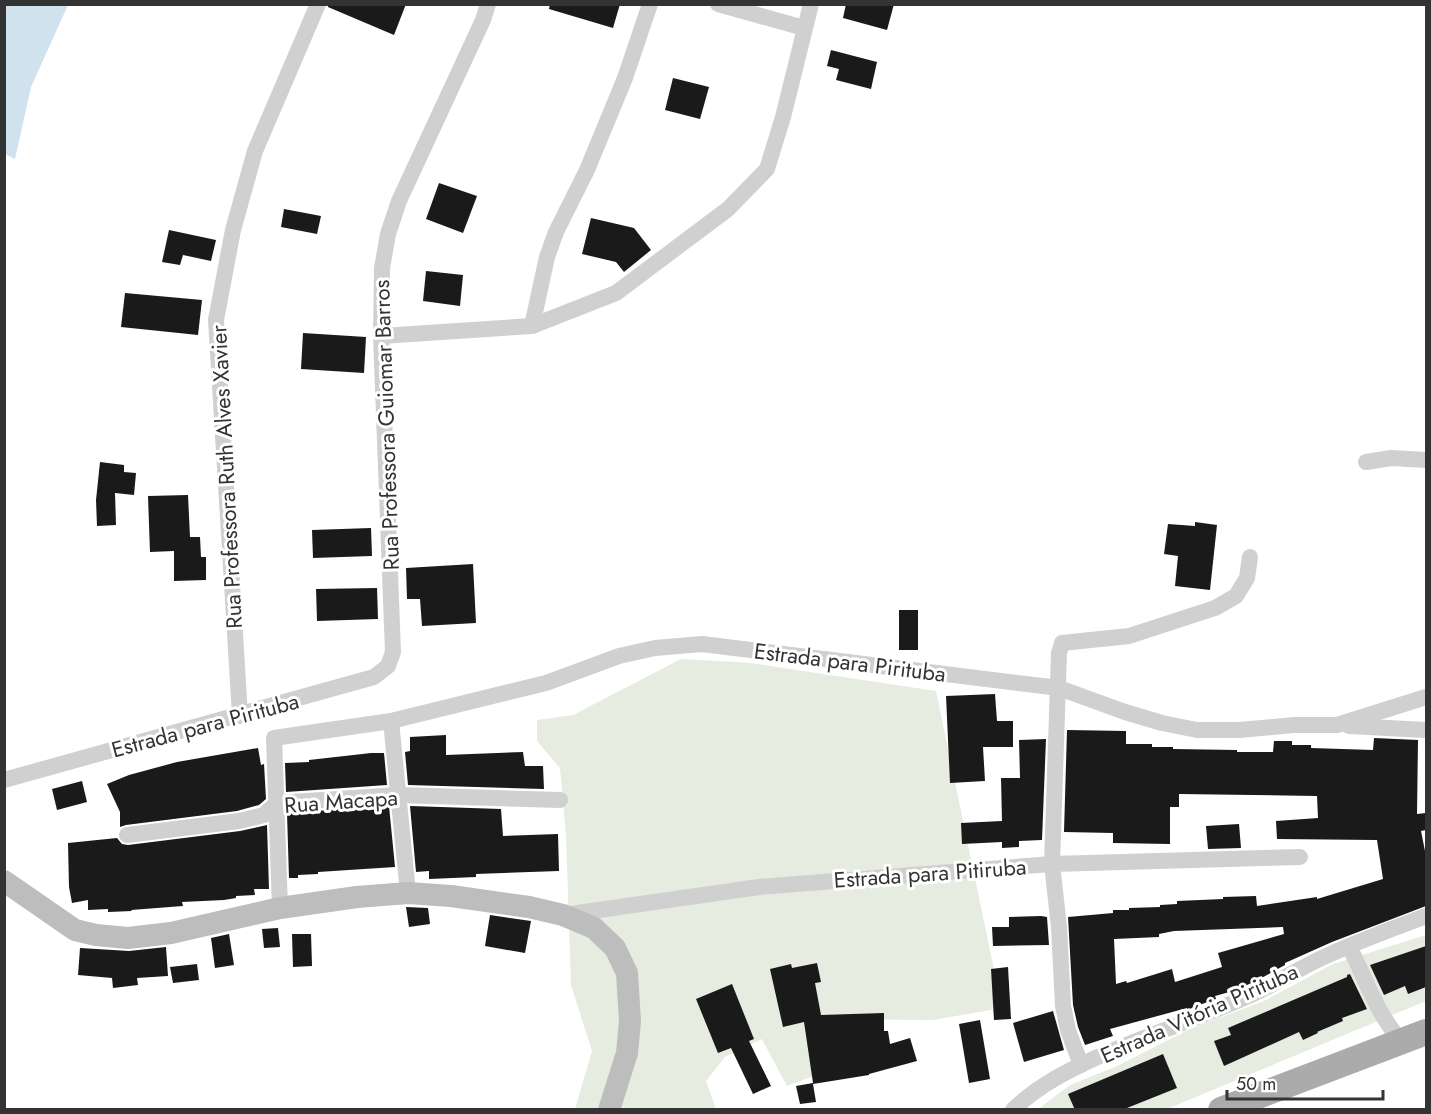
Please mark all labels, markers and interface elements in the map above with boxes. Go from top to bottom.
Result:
street label: Rua Professora Guiomar Barros [365,279,407,571]
street label: Rua Professora Ruth Alves Xavier [202,324,250,630]
street label: Estrada para Pirituba [752,634,948,690]
street label: Estrada para Pirituba [108,685,302,765]
street label: Rua Macapa [283,781,399,821]
street label: Estrada para Pitiruba [833,850,1027,896]
street label: Estrada Vitória Pirituba [1095,955,1303,1071]
scale bar [1227,1063,1383,1101]
text: 50 m [1236,1071,1276,1097]

